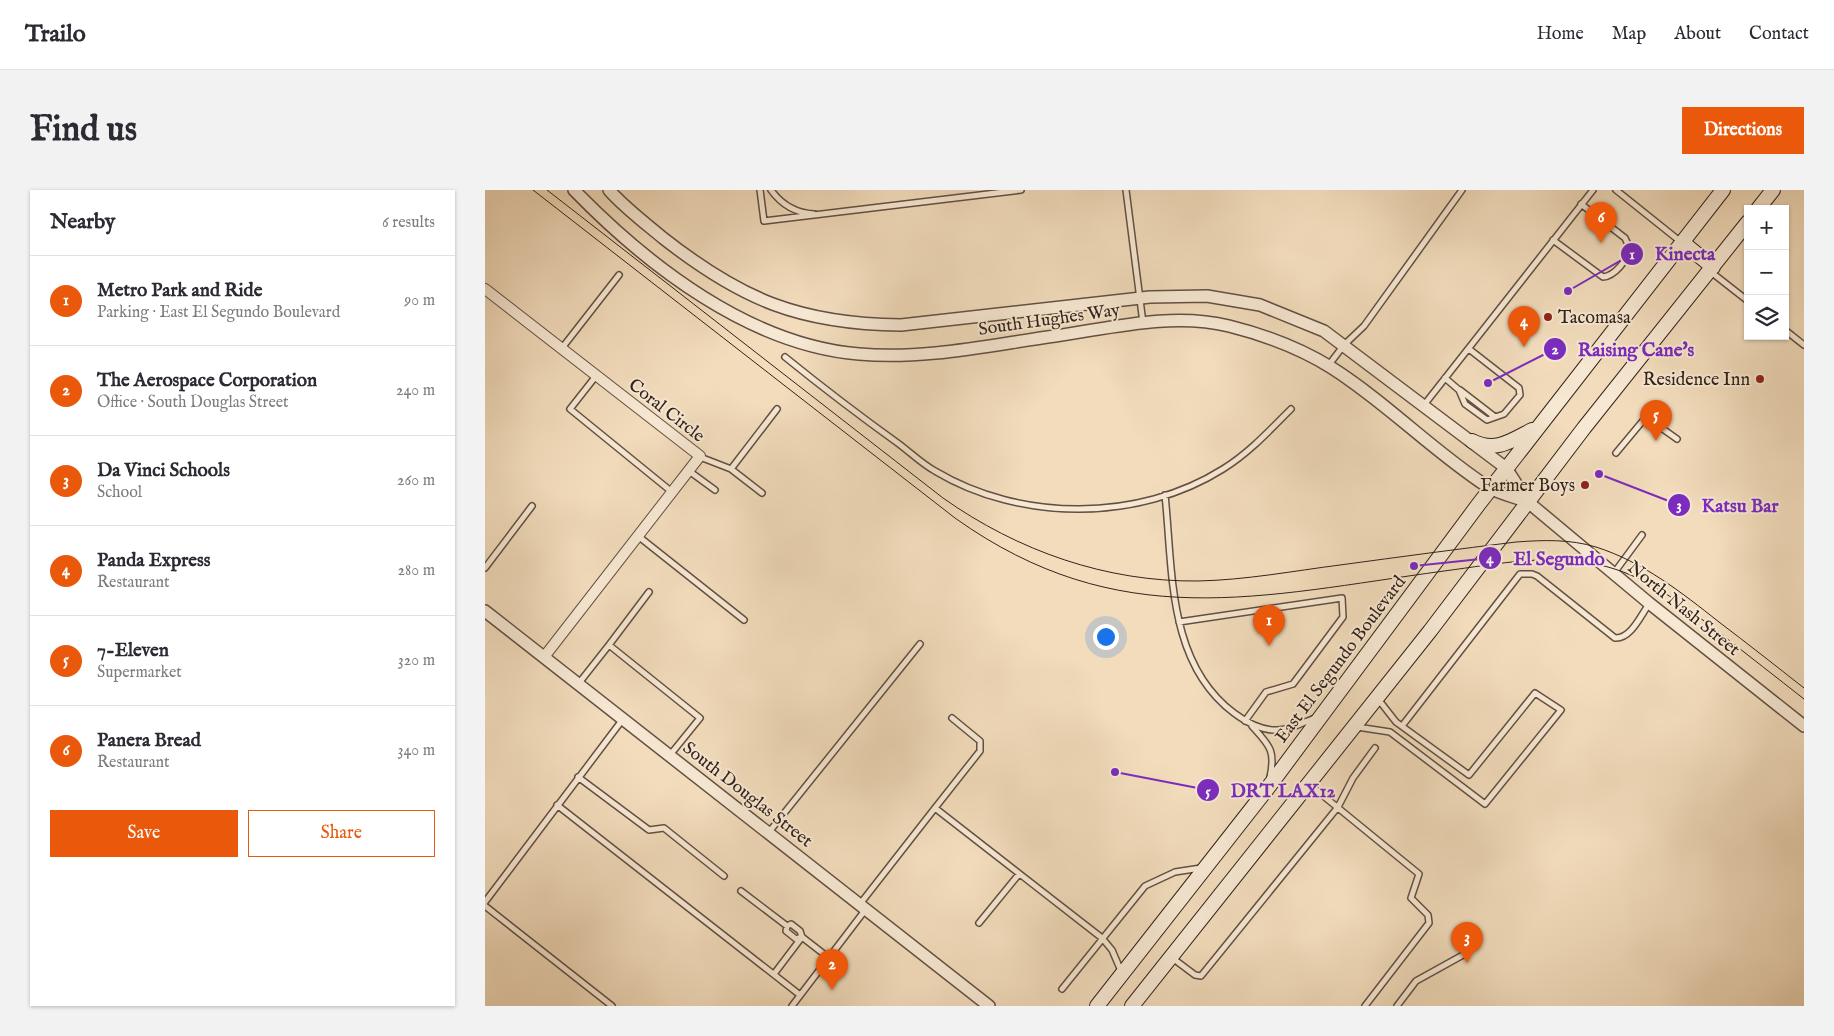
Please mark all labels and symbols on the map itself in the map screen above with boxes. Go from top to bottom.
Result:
pin: 6 [1585,202,1617,243]
callout: Kinecta [1620,237,1725,271]
text: Kinecta [1655,243,1716,267]
text: 1 [1629,245,1635,264]
street label: South Hughes Way [977,299,1122,342]
pin: 4 [1508,306,1540,347]
place label: Tacomasa [1558,307,1631,330]
marker: Tacomasa [1542,311,1554,323]
callout: Raising Cane's [1542,332,1704,366]
text: Raising Cane's [1578,339,1695,363]
text: 2 [1551,340,1559,359]
place label: Residence Inn [1643,369,1750,392]
marker: Residence Inn [1754,373,1766,385]
street label: Coral Circle [623,374,709,448]
pin: 5 [1640,400,1672,441]
place label: Farmer Boys [1480,475,1575,498]
marker: Farmer Boys [1579,479,1591,491]
callout: Katsu Bar [1666,488,1788,522]
text: Katsu Bar [1702,495,1779,519]
text: 3 [1676,496,1682,515]
callout: El Segundo [1478,541,1615,575]
text: El Segundo [1513,548,1605,572]
text: 4 [1486,549,1494,568]
street label: North Nash Street [1622,557,1744,662]
street label: East El Segundo Boulevard [1271,571,1412,748]
pin: 1 [1253,605,1285,646]
your location [1093,624,1119,650]
street label: South Douglas Street [677,737,817,853]
callout: DRT LAX12 [1195,773,1345,807]
text: DRT LAX12 [1231,780,1335,804]
text: 5 [1205,782,1211,801]
pin: 3 [1451,922,1483,963]
pin: 2 [816,949,848,990]

